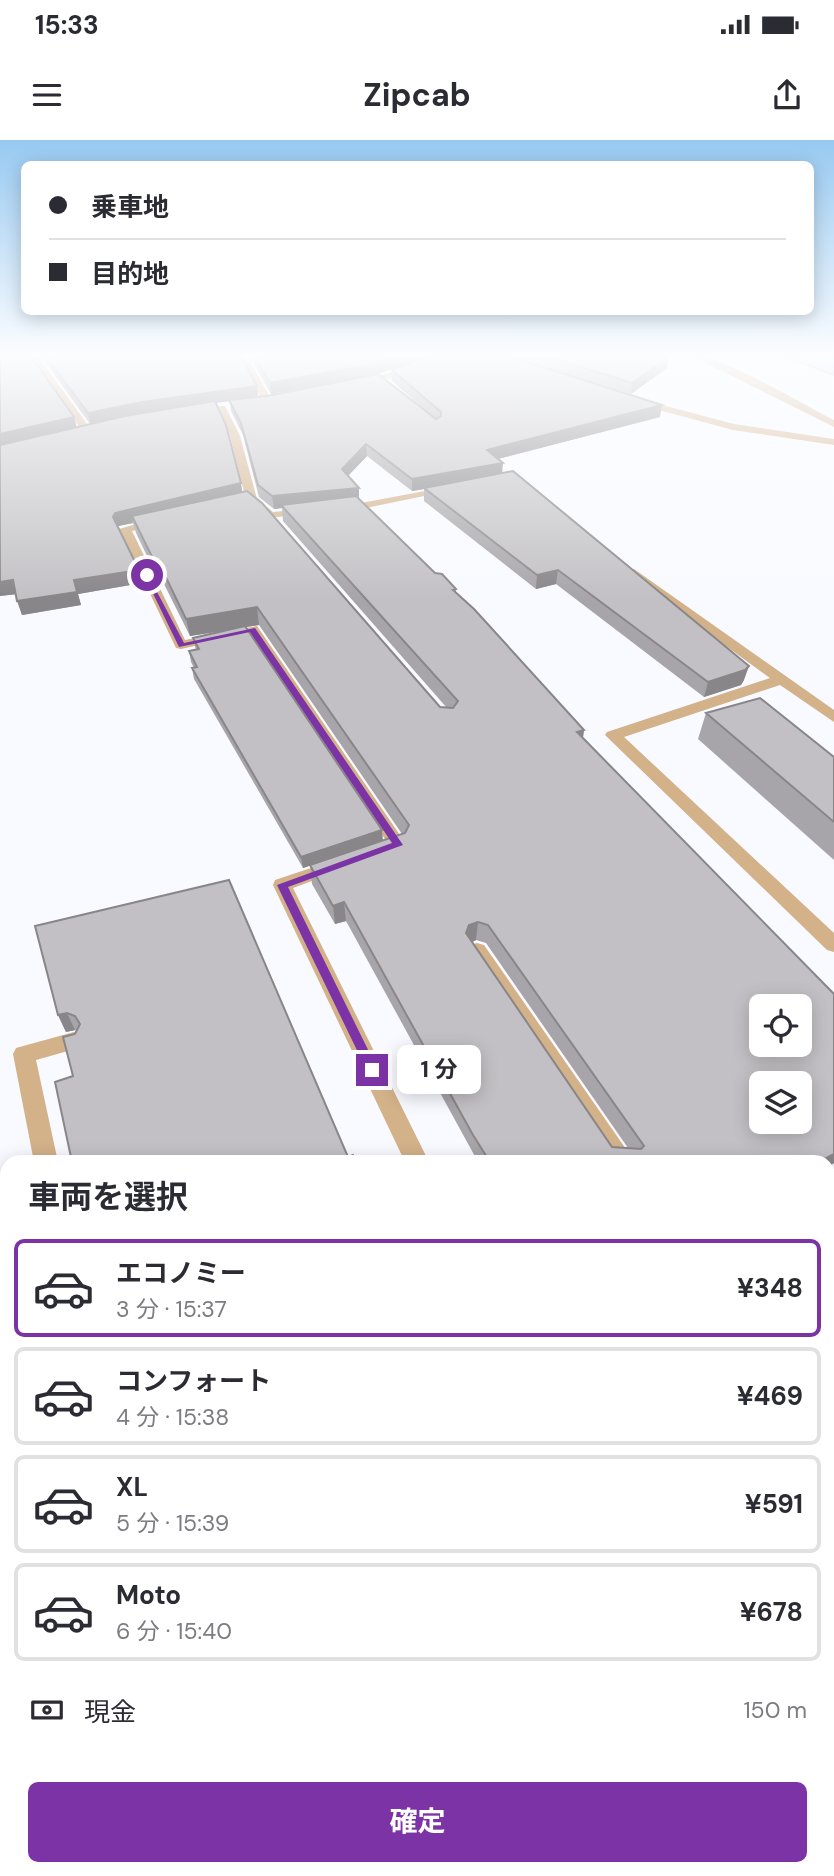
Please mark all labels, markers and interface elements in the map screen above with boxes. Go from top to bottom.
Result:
text: 15:33 [35,8,99,42]
text: Zipcab [363,74,471,116]
icon: menu [28,76,66,114]
icon: share [768,76,806,114]
text: 乗車地 [91,190,169,224]
text: 目的地 [91,257,169,291]
route start [131,559,163,591]
map controls [749,994,812,1134]
button: locate [749,994,812,1057]
callout: 1 分 [396,1046,480,1094]
route end [356,1054,388,1086]
text: 1 分 [421,1054,457,1084]
button: layers [749,1071,812,1134]
text: 車両を選択 [28,1176,188,1218]
text: エコノミー [116,1256,246,1290]
icon: car [32,1257,95,1320]
text: ¥348 [737,1271,803,1305]
text: 3 分 · 15:37 [116,1294,227,1324]
text: コンフォート [116,1364,271,1398]
icon: car [32,1365,95,1428]
text: ¥469 [737,1379,803,1413]
text: 4 分 · 15:38 [116,1402,229,1432]
text: XL [116,1470,148,1504]
icon: car [32,1473,95,1536]
text: ¥591 [745,1487,803,1521]
text: 5 分 · 15:39 [116,1508,229,1538]
text: Moto [116,1578,181,1612]
icon: car [32,1581,95,1644]
text: ¥678 [740,1595,803,1629]
text: 6 分 · 15:40 [116,1616,232,1646]
icon: cash [28,1691,66,1729]
text: 現金 [84,1695,136,1729]
text: 150 m [743,1695,807,1725]
button: 確定 [28,1782,807,1862]

